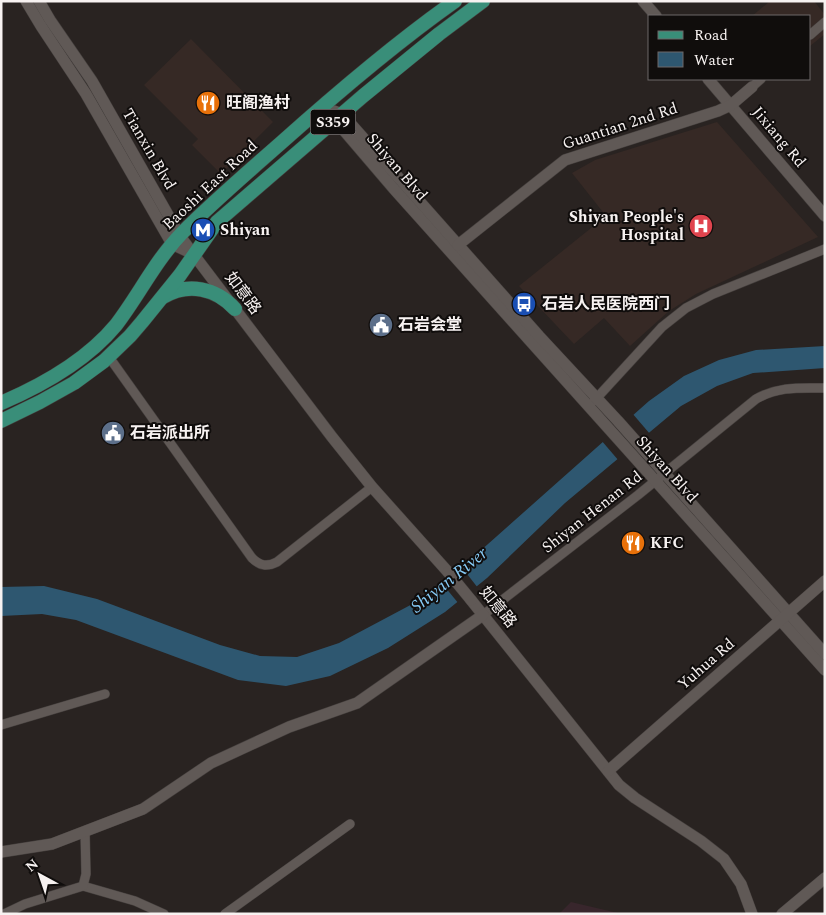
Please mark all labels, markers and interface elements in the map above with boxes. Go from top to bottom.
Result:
legend [648,15,811,80]
text: Road [694,24,728,47]
text: Water [694,49,734,72]
restaurant icon: 旺阁渔村 [195,90,221,116]
place label: 旺阁渔村 [226,91,290,115]
street label: Guantian 2nd Rd [559,96,681,156]
street label: Jixiang Rd [746,101,812,173]
street label: Tianxin Blvd [116,104,182,194]
road number: S359 [310,110,356,134]
street label: Shiyan Blvd [361,128,433,206]
street label: Baoshi East Road [157,134,263,236]
place label: Shiyan People's Hospital [569,205,684,247]
hospital icon: Shiyan People's Hospital [688,213,714,239]
metro station icon: Shiyan [190,217,216,243]
place label: Shiyan [220,218,270,242]
street label: 如意路 [219,267,267,319]
bus stop icon: 石岩人民医院西门 [511,291,537,317]
place label: 石岩人民医院西门 [542,292,670,316]
public building icon: 石岩会堂 [368,312,394,338]
place label: 石岩会堂 [398,313,462,337]
public building icon: 石岩派出所 [100,420,126,446]
place label: 石岩派出所 [130,421,210,445]
street label: Shiyan Blvd [630,430,704,508]
street label: Shiyan Henan Rd [536,465,648,559]
restaurant icon: KFC [620,530,646,556]
place label: KFC [650,531,684,555]
water label: Shiyan River [405,540,494,620]
street label: 如意路 [474,581,522,633]
street label: Yuhua Rd [672,632,740,696]
north arrow [15,850,65,900]
text: N [21,854,43,877]

